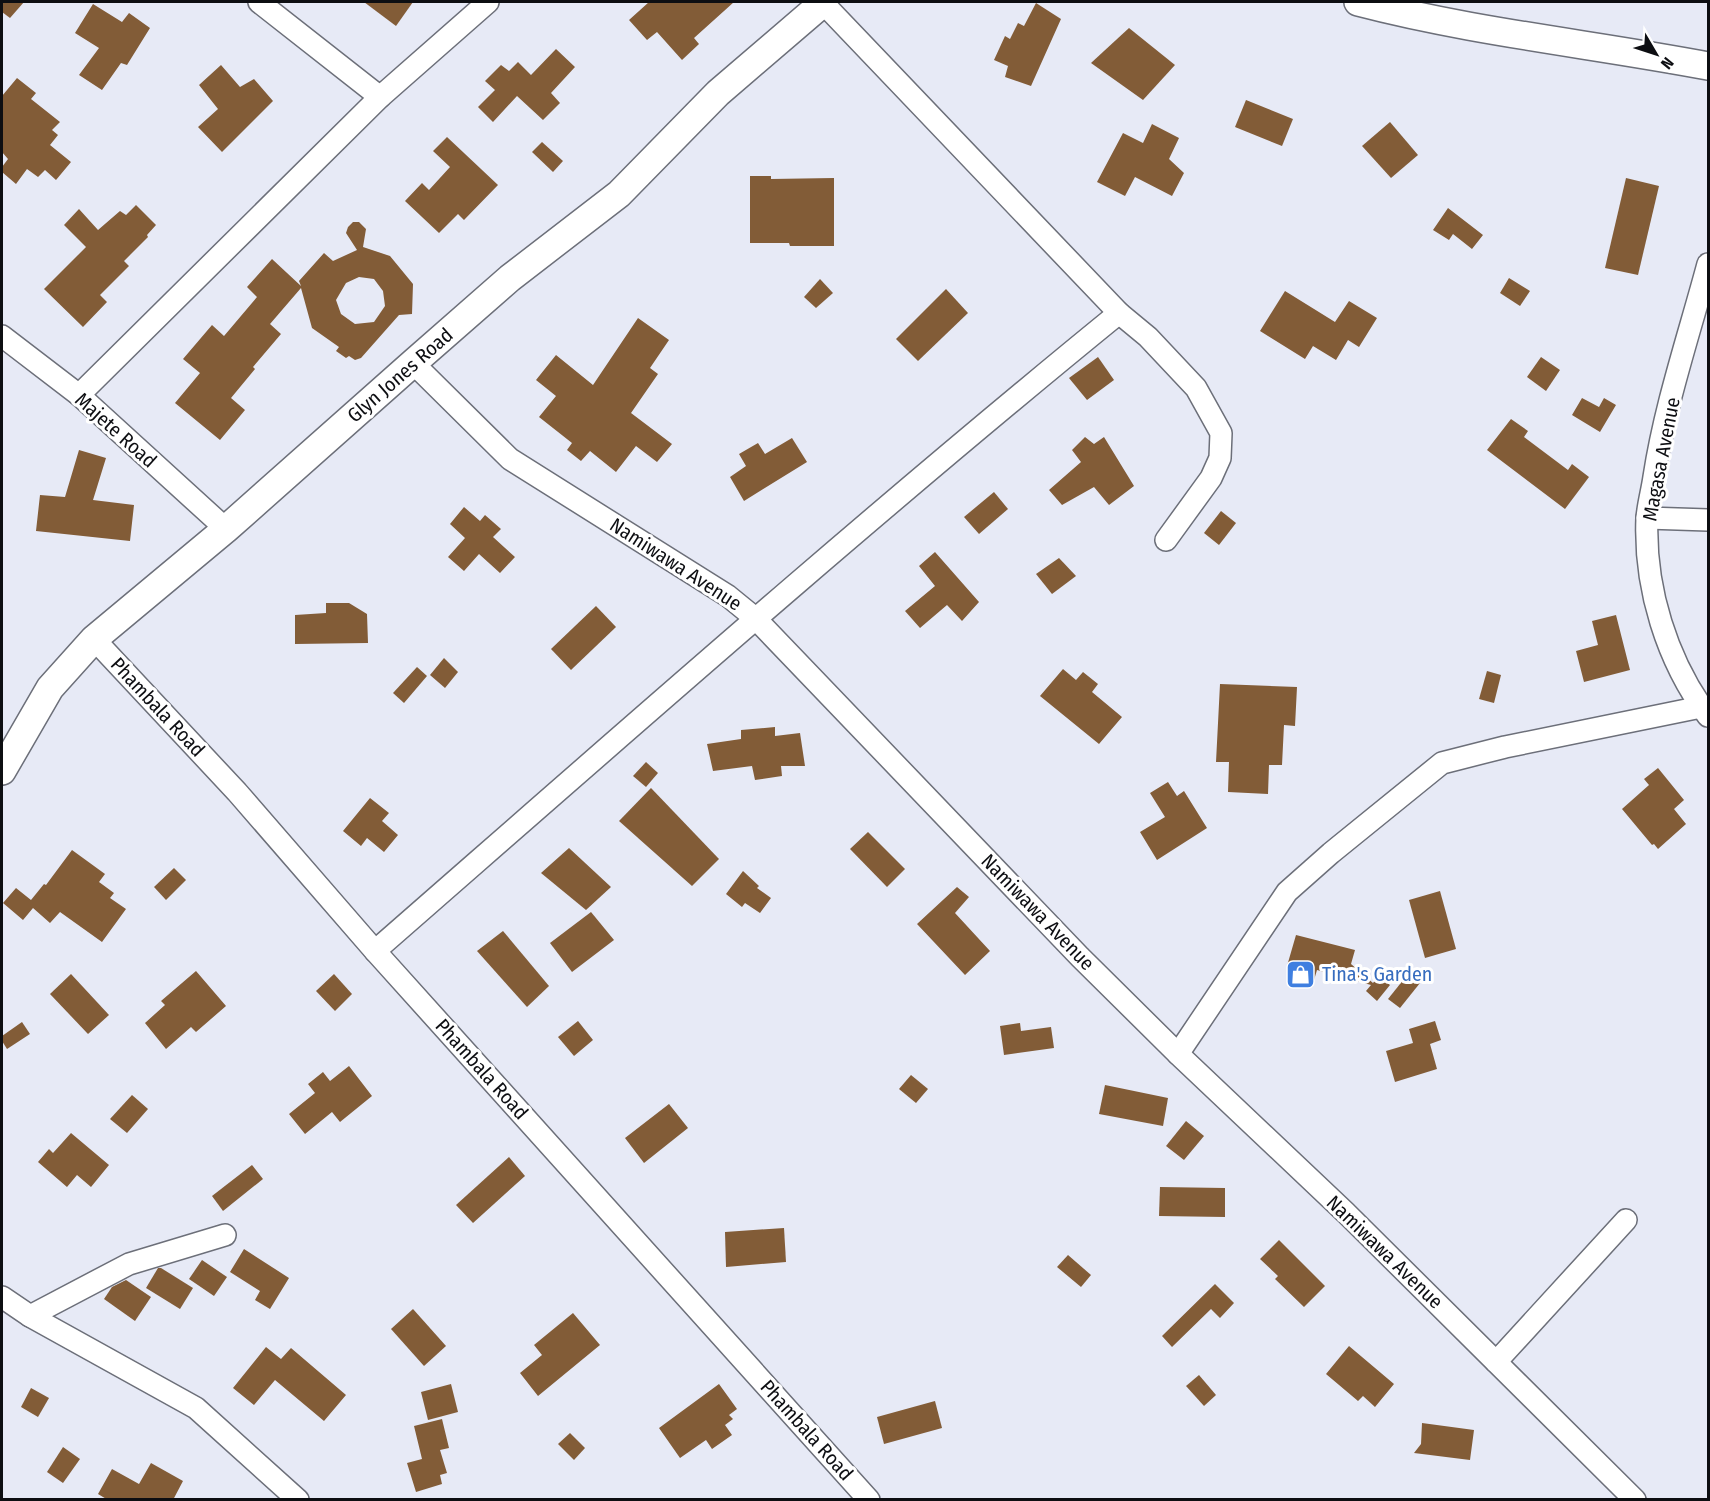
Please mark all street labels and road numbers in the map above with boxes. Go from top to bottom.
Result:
street label: Glyn Jones Road [342,323,458,427]
street label: Majete Road [70,387,162,473]
street label: Magasa Avenue [1637,395,1685,523]
street label: Namiwawa Avenue [606,512,746,616]
street label: Phambala Road [106,652,210,762]
street label: Namiwawa Avenue [976,849,1100,975]
street label: Phambala Road [431,1014,533,1124]
street label: Namiwawa Avenue [1322,1190,1448,1314]
street label: Phambala Road [756,1375,858,1485]

